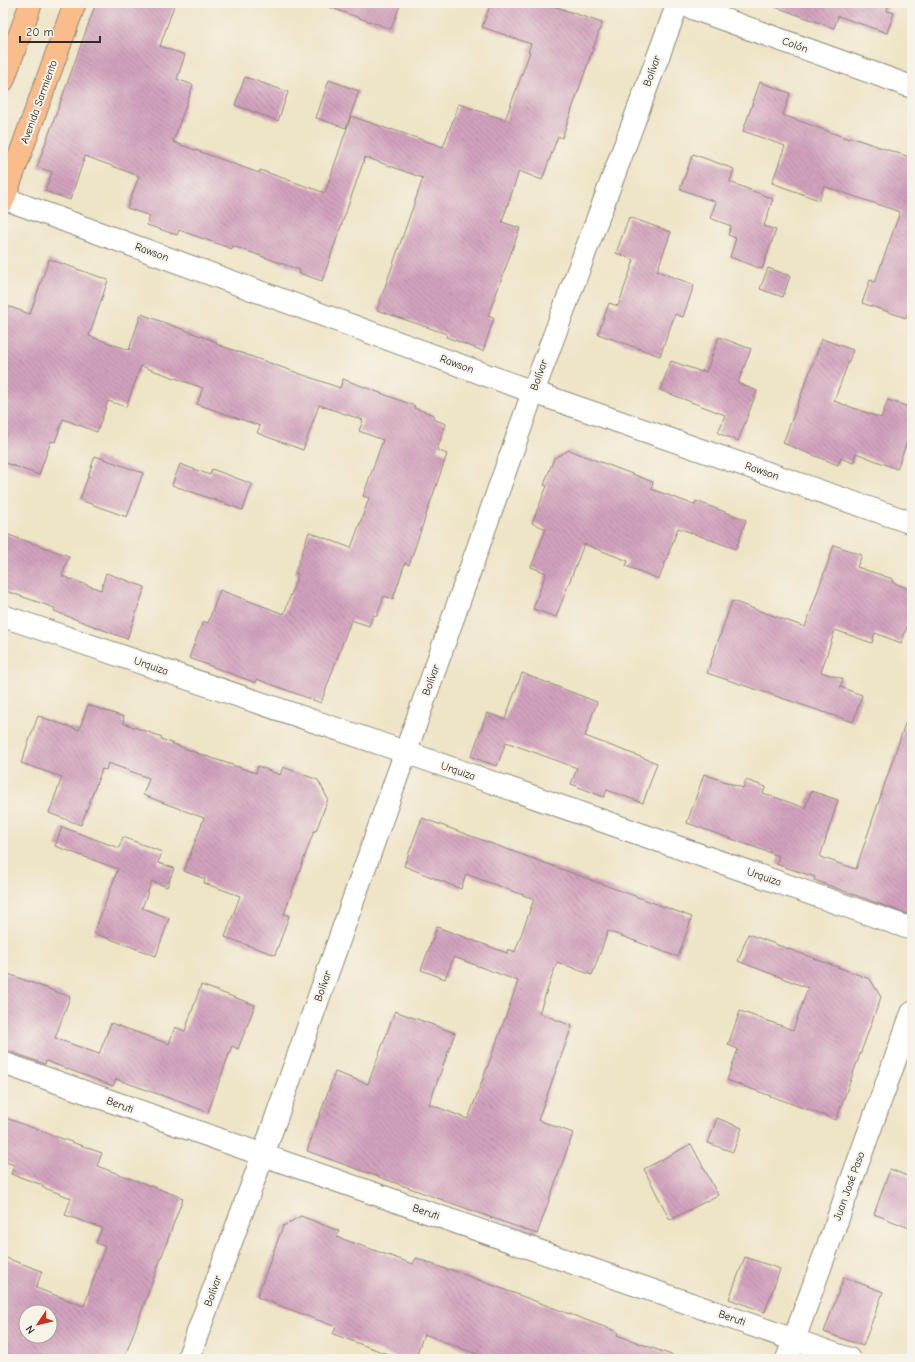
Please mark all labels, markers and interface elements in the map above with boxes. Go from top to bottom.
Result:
scale bar [20,18,100,44]
text: 20 m [26,25,54,39]
street label: Colón [780,34,810,56]
street label: Bolívar [640,53,664,88]
street label: Avenida Sarmiento [18,58,60,146]
street label: Rawson [133,240,171,264]
street label: Rawson [438,352,476,376]
street label: Bolívar [527,357,551,392]
street label: Rawson [743,459,781,483]
street label: Urquiza [132,654,170,678]
street label: Bolívar [419,662,443,697]
street label: Urquiza [439,759,477,783]
street label: Urquiza [745,865,783,889]
street label: Bolívar [312,968,335,1003]
street label: Beruti [105,1094,135,1116]
street label: Juan José Paso [831,1150,868,1222]
street label: Beruti [411,1201,441,1223]
street label: Bolívar [201,1273,225,1308]
north arrow [18,1304,58,1344]
street label: Beruti [717,1307,747,1329]
text: N [23,1323,38,1336]

